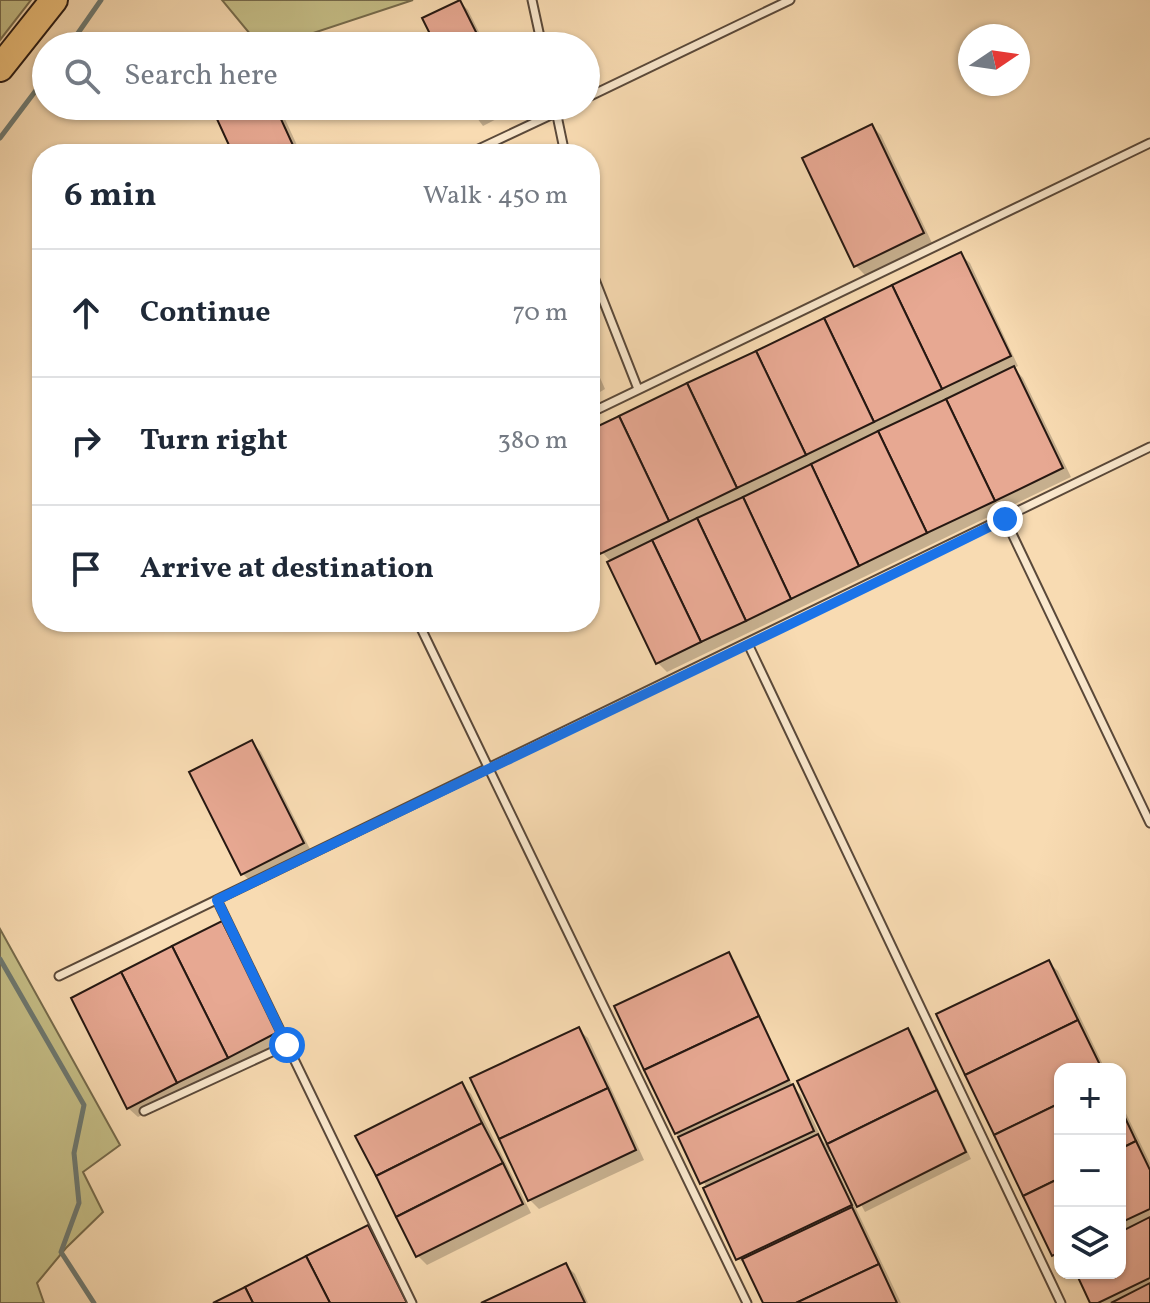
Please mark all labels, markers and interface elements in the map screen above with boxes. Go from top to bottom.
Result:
north arrow [958,24,1030,96]
search box [32,32,600,120]
icon: search [60,54,104,98]
text: Search here [124,55,278,97]
text: 6 min [64,173,157,220]
text: Walk · 450 m [423,178,568,214]
icon: ahead [64,291,108,335]
text: Continue [140,292,271,334]
text: 70 m [513,295,568,331]
icon: right [64,419,108,463]
text: Turn right [140,420,288,462]
text: 380 m [498,423,568,459]
route end [987,501,1023,537]
icon: arrive [64,547,108,591]
text: Arrive at destination [140,548,434,590]
route start [269,1027,305,1063]
map controls [1054,1063,1126,1279]
button: + [1054,1063,1126,1135]
button: − [1054,1135,1126,1207]
button: layers [1054,1207,1126,1279]

